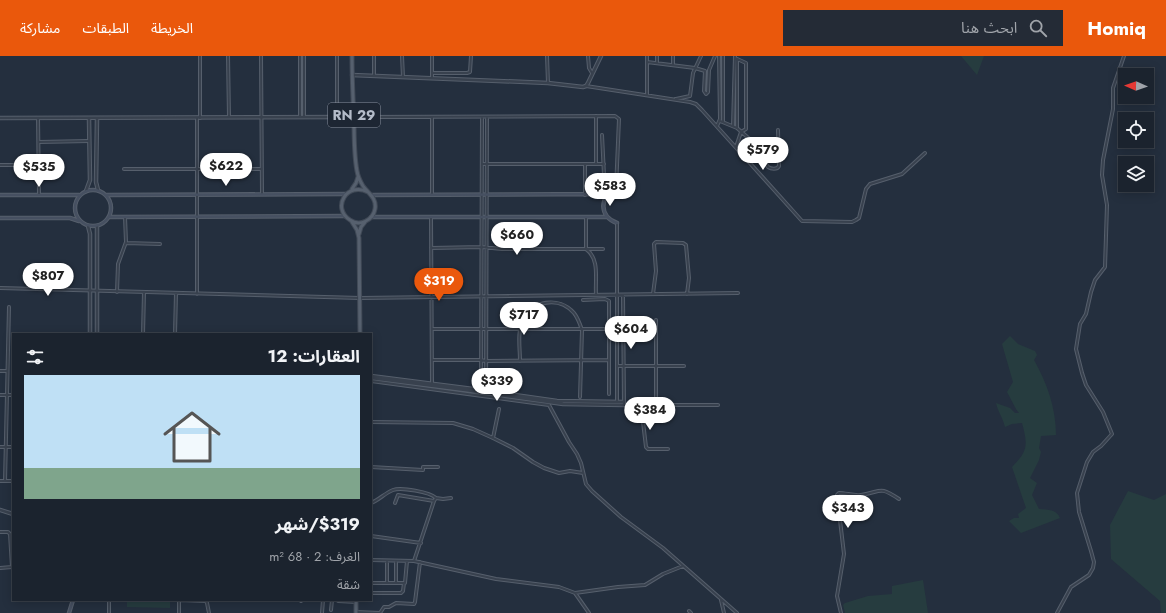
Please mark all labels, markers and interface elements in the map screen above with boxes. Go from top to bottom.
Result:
search box [783,10,1063,46]
text: Homiq [1087,15,1146,42]
text: ابحث هنا [961,17,1017,39]
icon: search [1027,17,1049,39]
text: مشاركة [20,18,60,38]
text: الطبقات [82,18,129,38]
text: الخريطة [151,18,193,38]
north arrow [1118,68,1154,104]
map controls [1118,68,1154,192]
road number: RN 29 [328,103,380,127]
button: locate [1118,112,1154,148]
pin: $579 [739,137,787,171]
text: $579 [746,140,780,159]
pin: $622 [202,153,250,187]
pin: $535 [15,154,63,188]
text: $622 [209,156,243,175]
button: layers [1118,156,1154,192]
text: $535 [23,157,55,176]
pin: $583 [586,173,634,207]
text: $583 [594,176,626,195]
pin: $660 [493,222,541,256]
text: $660 [500,225,534,244]
pin: $807 [24,263,72,297]
text: $807 [32,266,64,285]
pin: $319 [415,268,463,302]
text: $319 [423,271,455,290]
pin: $717 [500,302,548,336]
text: $717 [509,305,539,324]
pin: $604 [607,316,655,350]
text: $604 [614,319,648,338]
text: العقارات: 12 [268,344,360,368]
icon: filters [24,346,46,368]
pin: $339 [473,368,521,402]
text: $339 [481,371,513,390]
pin: $384 [626,397,674,431]
text: $384 [633,400,667,419]
icon: home [156,401,228,473]
pin: $343 [824,495,872,529]
text: $343 [831,498,865,517]
text: $319/شهر [275,512,360,536]
text: الغرف: 2 · 68 m² [269,547,360,566]
text: شقة [337,575,360,594]

